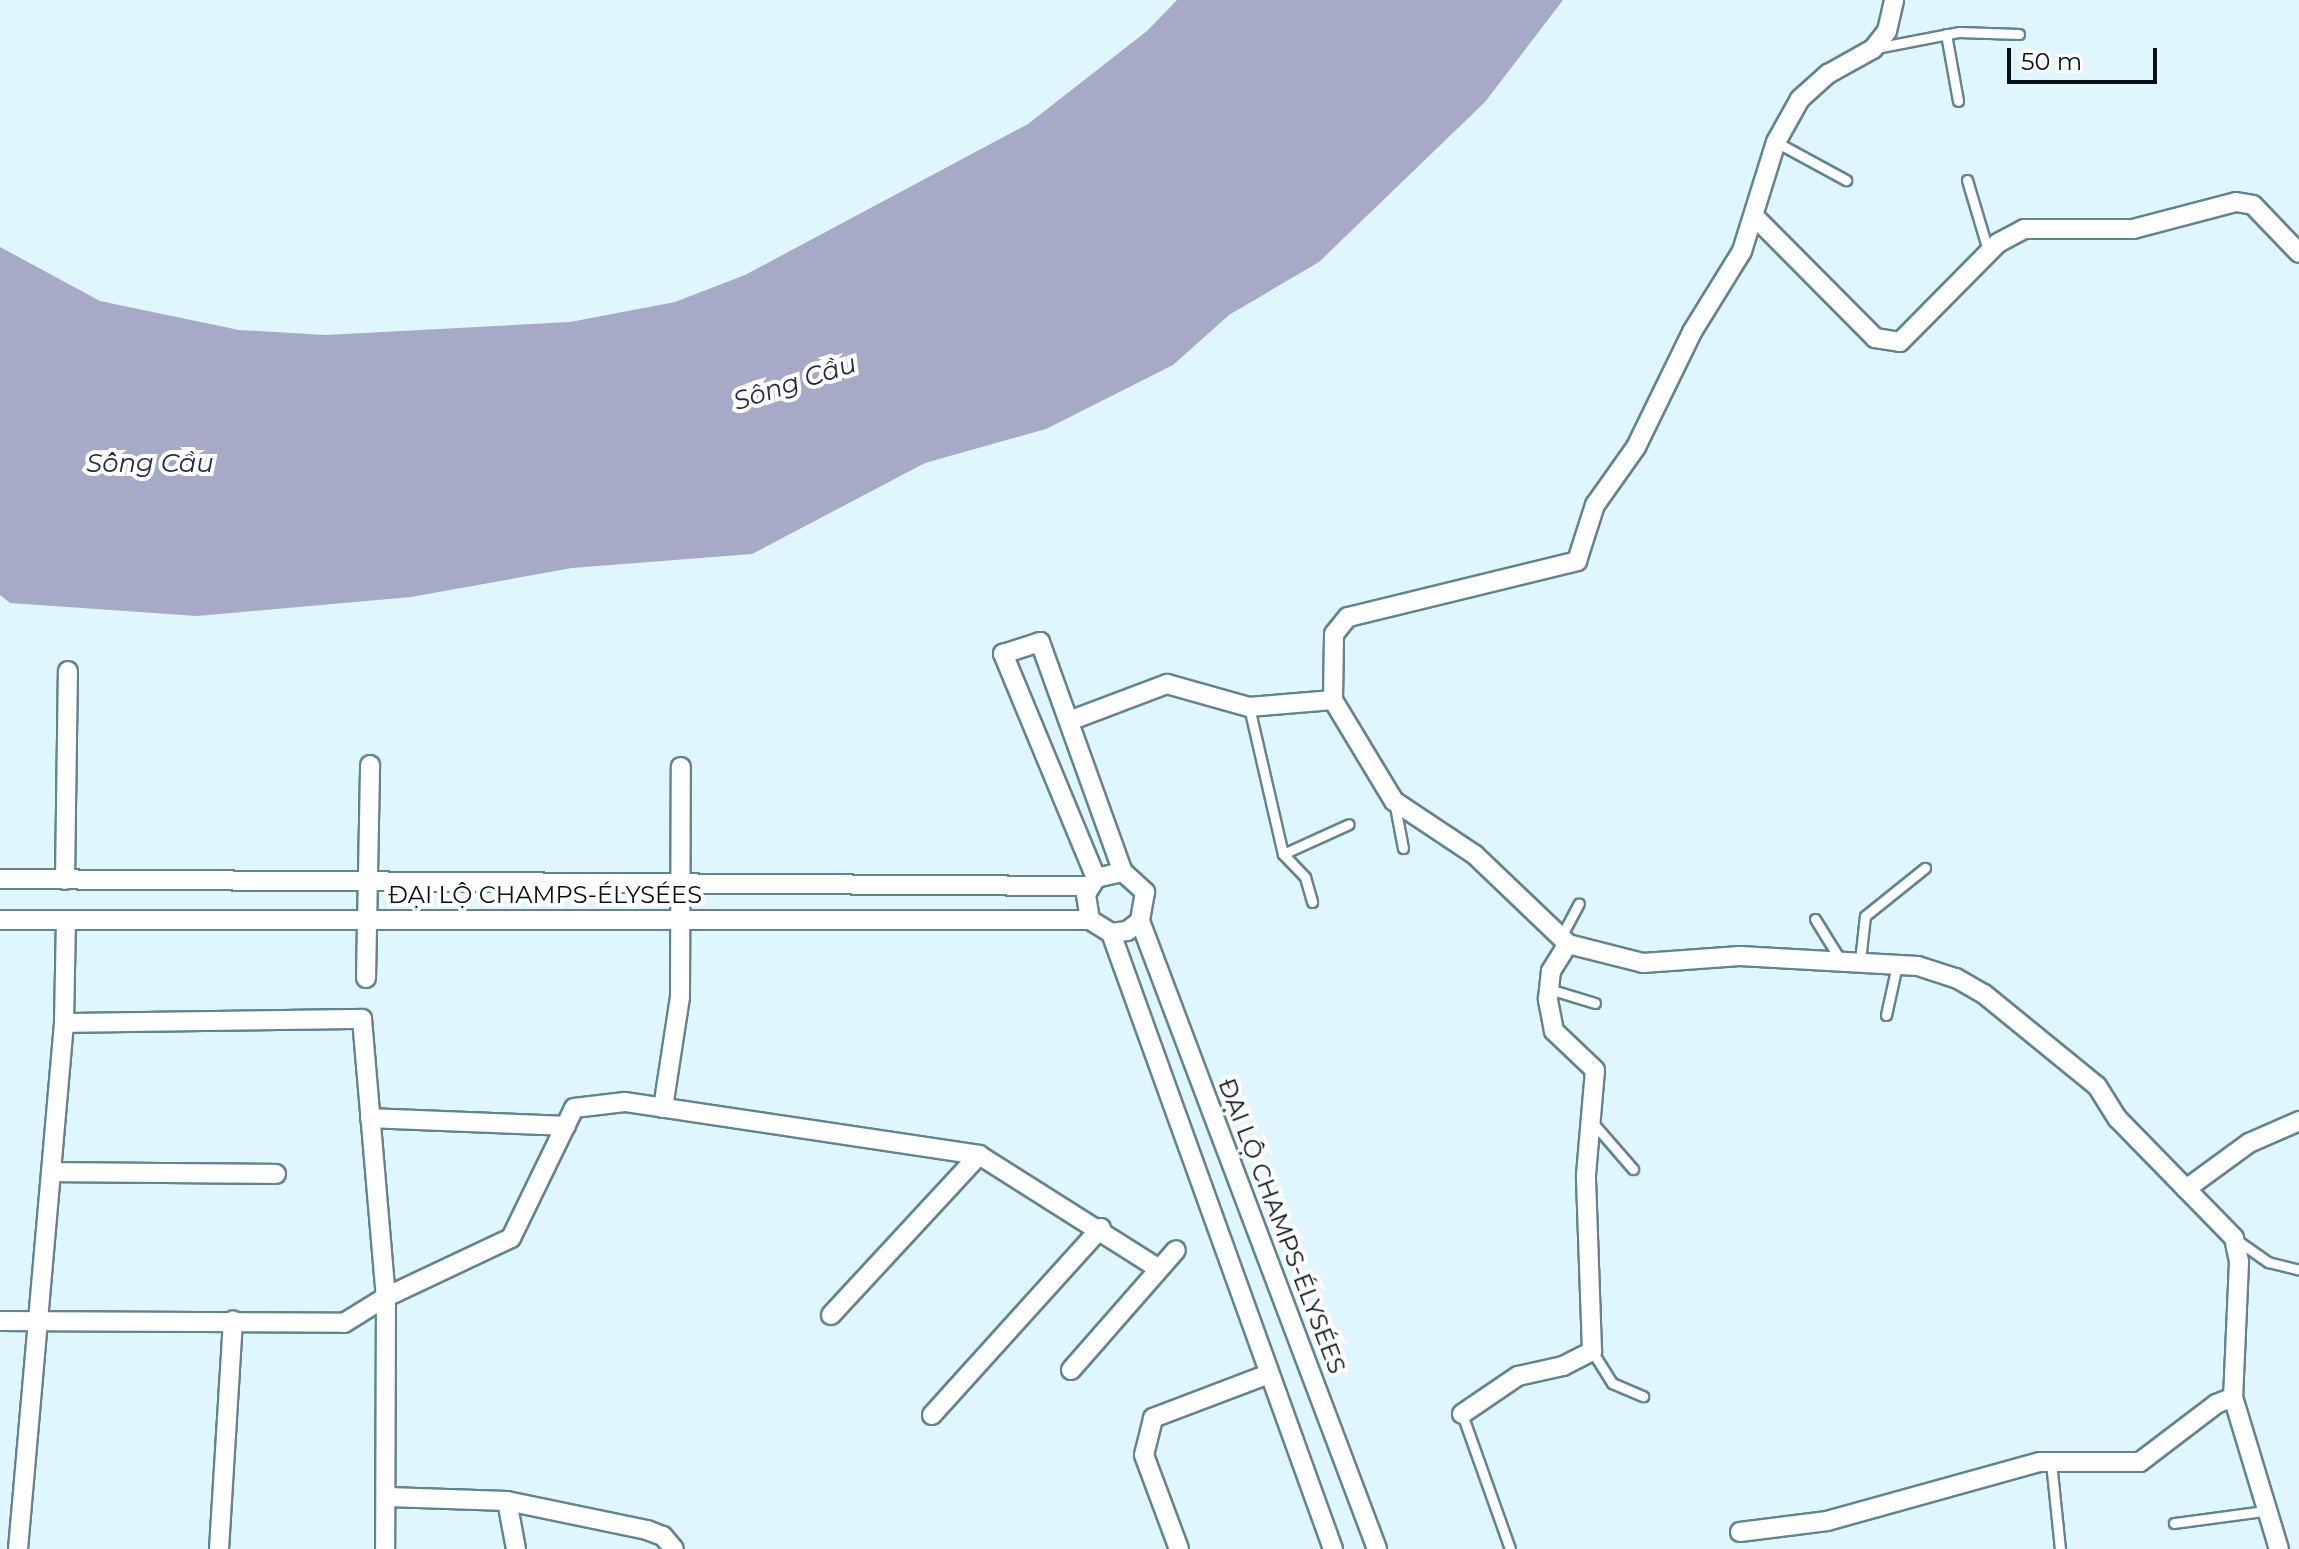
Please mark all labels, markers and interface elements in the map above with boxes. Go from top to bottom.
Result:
scale bar [2011,32,2161,82]
text: 50 m [2021,47,2082,76]
water label: Sông Cầu [729,348,861,418]
water label: Sông Cầu [86,448,214,480]
street label: ĐẠI LỘ CHAMPS-ÉLYSÉES [388,881,702,909]
street label: ĐẠI LỘ CHAMPS-ÉLYSÉES [1212,1074,1352,1378]

